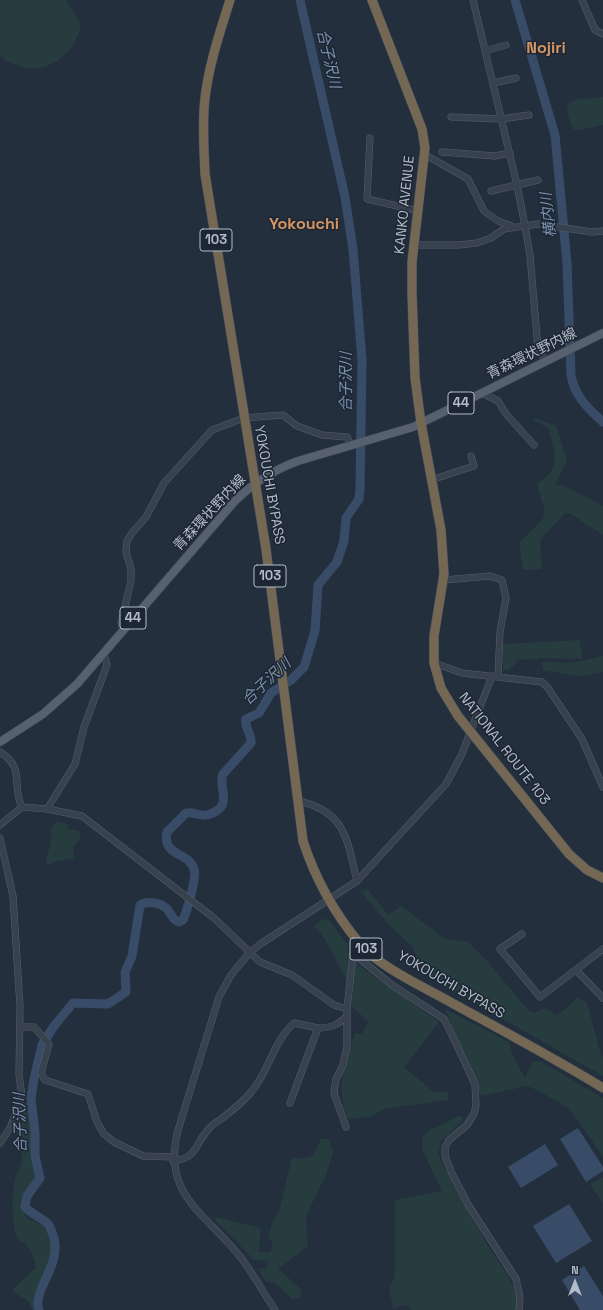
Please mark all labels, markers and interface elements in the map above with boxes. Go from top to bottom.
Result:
water label: 合子沢川 [312,28,344,90]
district label: Nojiri [526,39,566,59]
street label: KANKO AVENUE [391,155,419,255]
water label: 横内川 [538,192,560,238]
district label: Yokouchi [269,215,339,235]
road number: 103 [200,229,232,251]
street label: 青森環状野内線 [484,325,580,383]
water label: 合子沢川 [338,352,356,412]
road number: 44 [448,392,474,414]
street label: YOKOUCHI BYPASS [250,424,288,546]
street label: 青森環状野内線 [170,471,250,555]
road number: 103 [254,565,286,587]
road number: 44 [120,607,146,629]
water label: 合子沢川 [239,655,295,709]
street label: NATIONAL ROUTE 103 [455,689,553,809]
road number: 103 [350,938,382,960]
street label: YOKOUCHI BYPASS [395,948,507,1022]
water label: 合子沢川 [11,1093,31,1153]
north arrow [555,1262,595,1302]
text: N [571,1263,579,1277]

